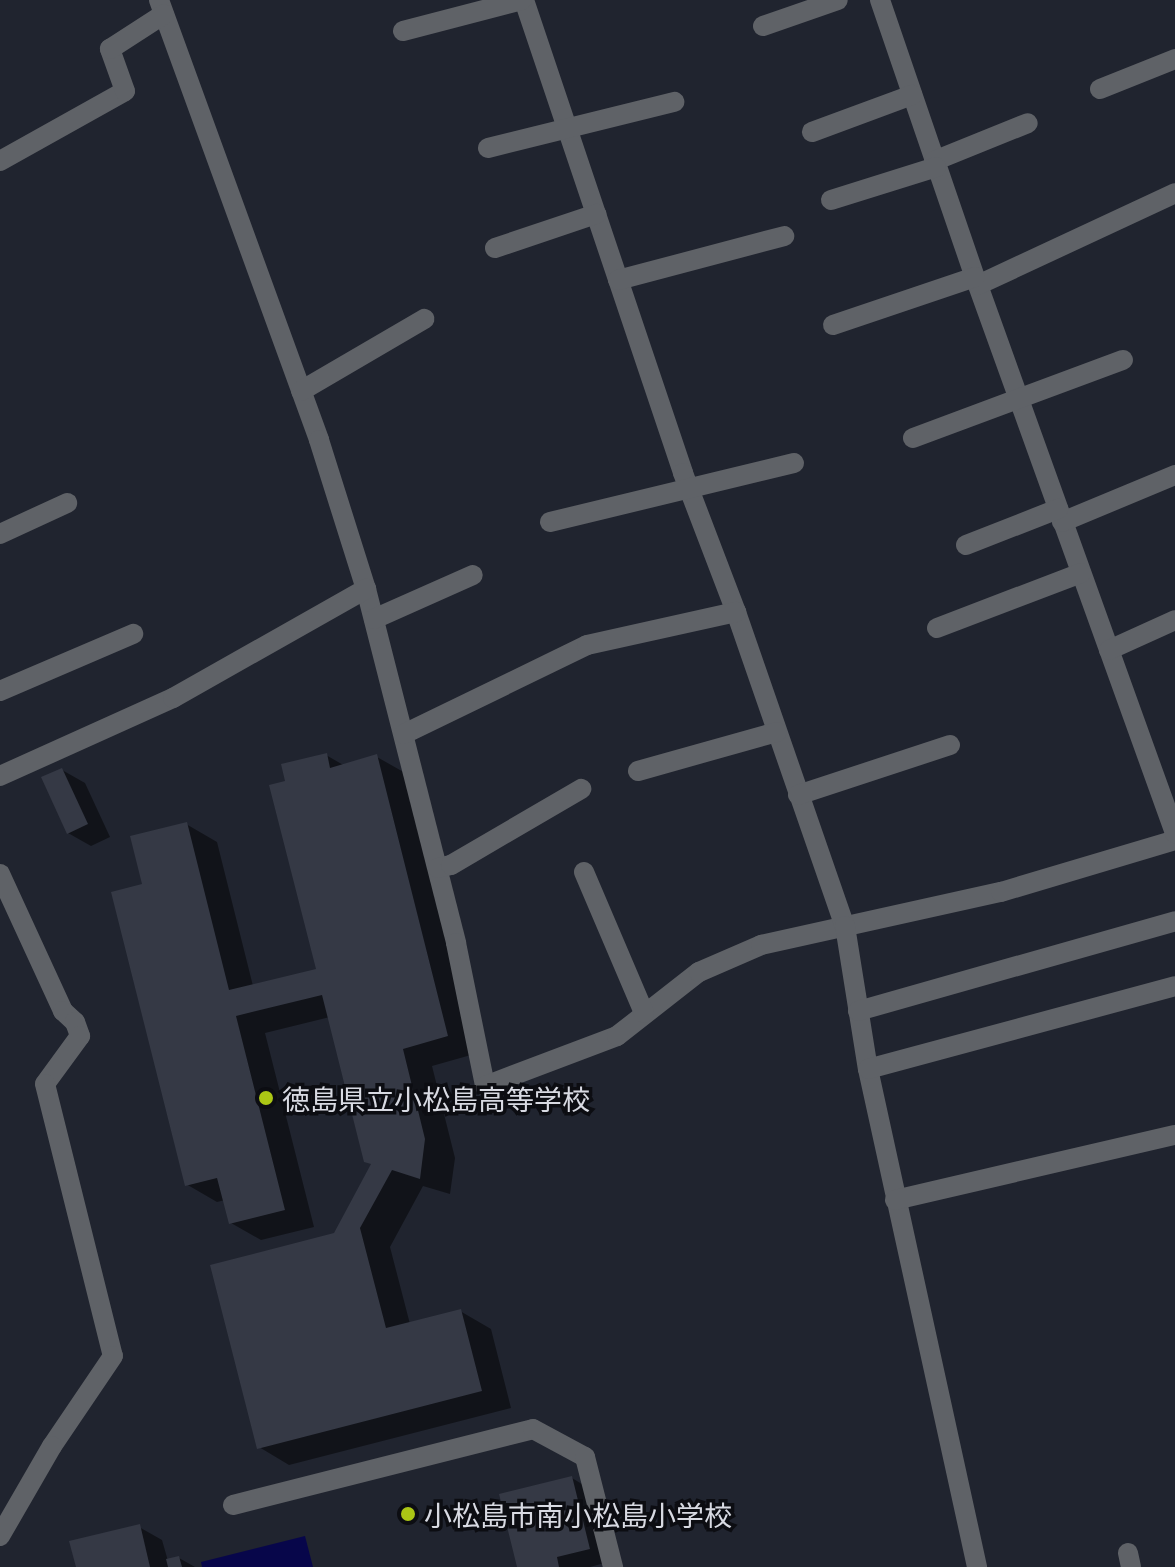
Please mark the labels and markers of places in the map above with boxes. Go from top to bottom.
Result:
place label: 徳島県立小松島高等学校 [282,1081,590,1115]
marker: 徳島県立小松島高等学校 [257,1089,275,1107]
place label: 小松島市南小松島小学校 [424,1497,732,1531]
marker: 小松島市南小松島小学校 [399,1505,417,1523]

